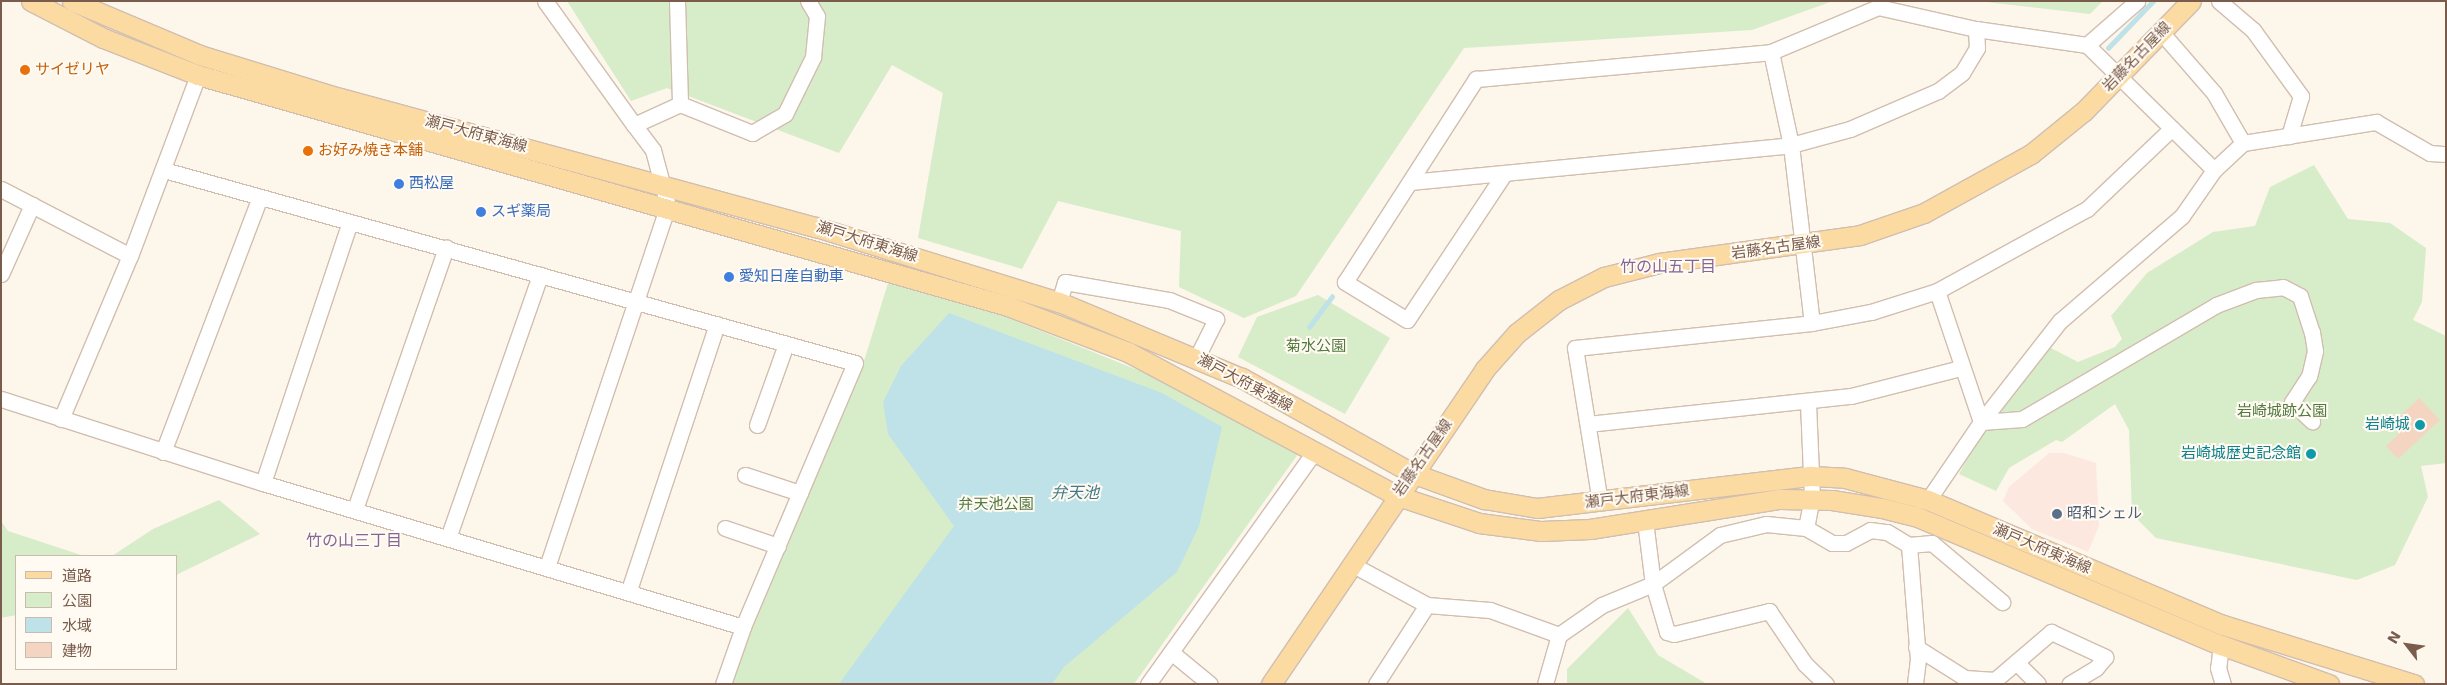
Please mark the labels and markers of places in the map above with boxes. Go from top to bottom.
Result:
place label: サイゼリヤ [35,61,110,79]
marker: サイゼリヤ [19,64,31,76]
place label: お好み焼き本舗 [318,142,423,160]
marker: お好み焼き本舗 [302,145,314,157]
place label: 西松屋 [409,175,454,193]
marker: 西松屋 [393,178,405,190]
place label: スギ薬局 [491,203,551,221]
marker: スギ薬局 [475,206,487,218]
place label: 愛知日産自動車 [739,268,844,286]
marker: 愛知日産自動車 [723,271,735,283]
place label: 岩崎城 [2365,416,2410,434]
marker: 岩崎城 [2414,419,2426,431]
place label: 岩崎城歴史記念館 [2181,445,2301,463]
marker: 岩崎城歴史記念館 [2305,448,2317,460]
place label: 昭和シェル [2067,505,2142,523]
marker: 昭和シェル [2051,508,2063,520]

